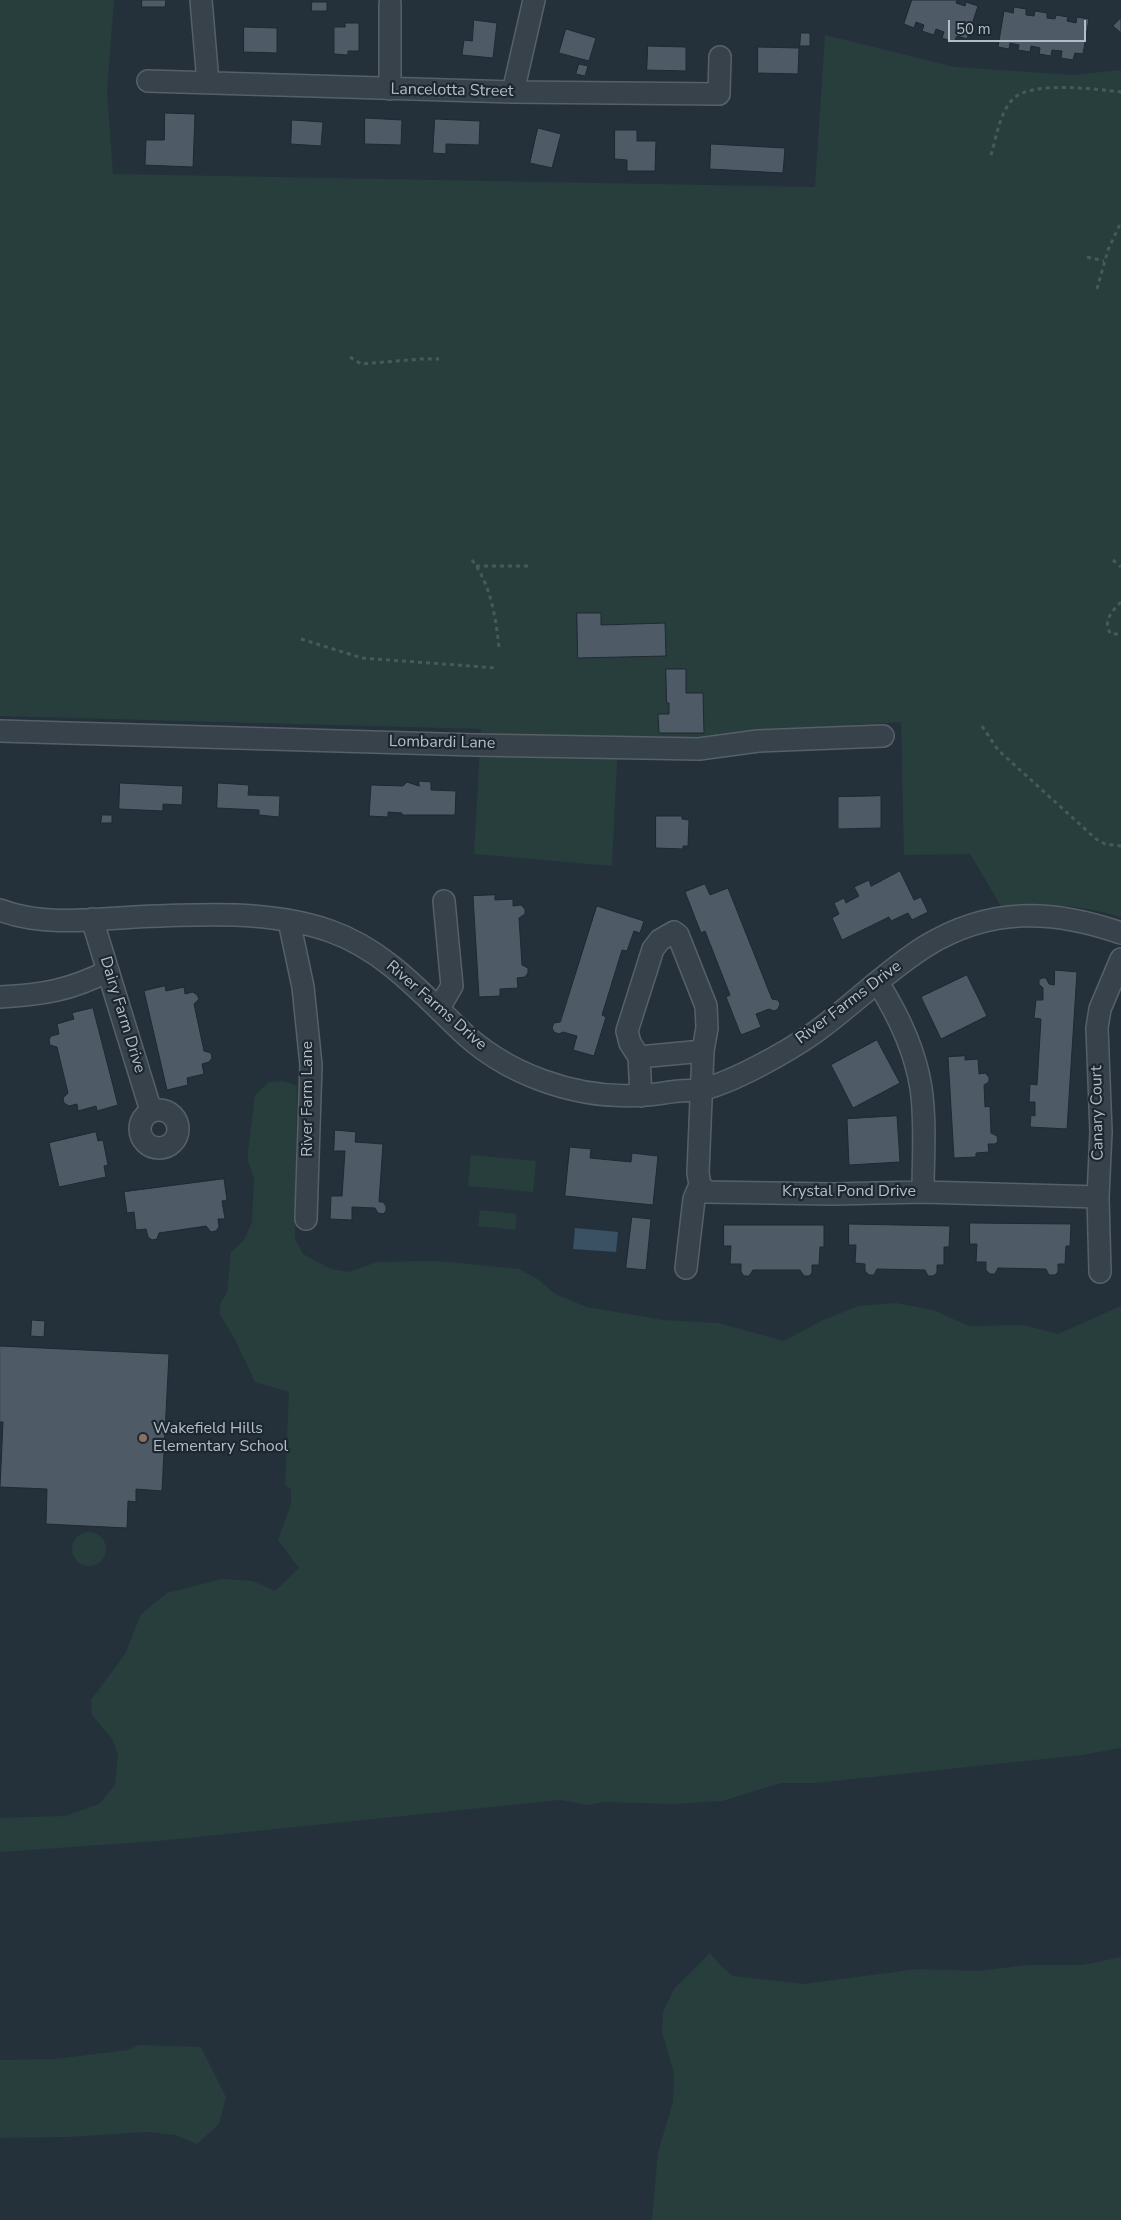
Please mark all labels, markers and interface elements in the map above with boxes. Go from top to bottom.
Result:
scale bar [951,10,1088,42]
text: 50 m [956,19,991,39]
street label: Lancelotta Street [390,80,514,102]
street label: Lombardi Lane [389,732,495,754]
street label: Dairy Farm Drive [95,954,149,1076]
street label: River Farms Drive [382,957,490,1055]
street label: River Farms Drive [793,957,905,1049]
street label: River Farm Lane [298,1041,318,1157]
street label: Canary Court [1088,1065,1108,1161]
street label: Krystal Pond Drive [782,1182,916,1202]
place label: Wakefield Hills Elementary School [153,1419,288,1457]
marker: Wakefield Hills Elementary School [137,1432,149,1444]

